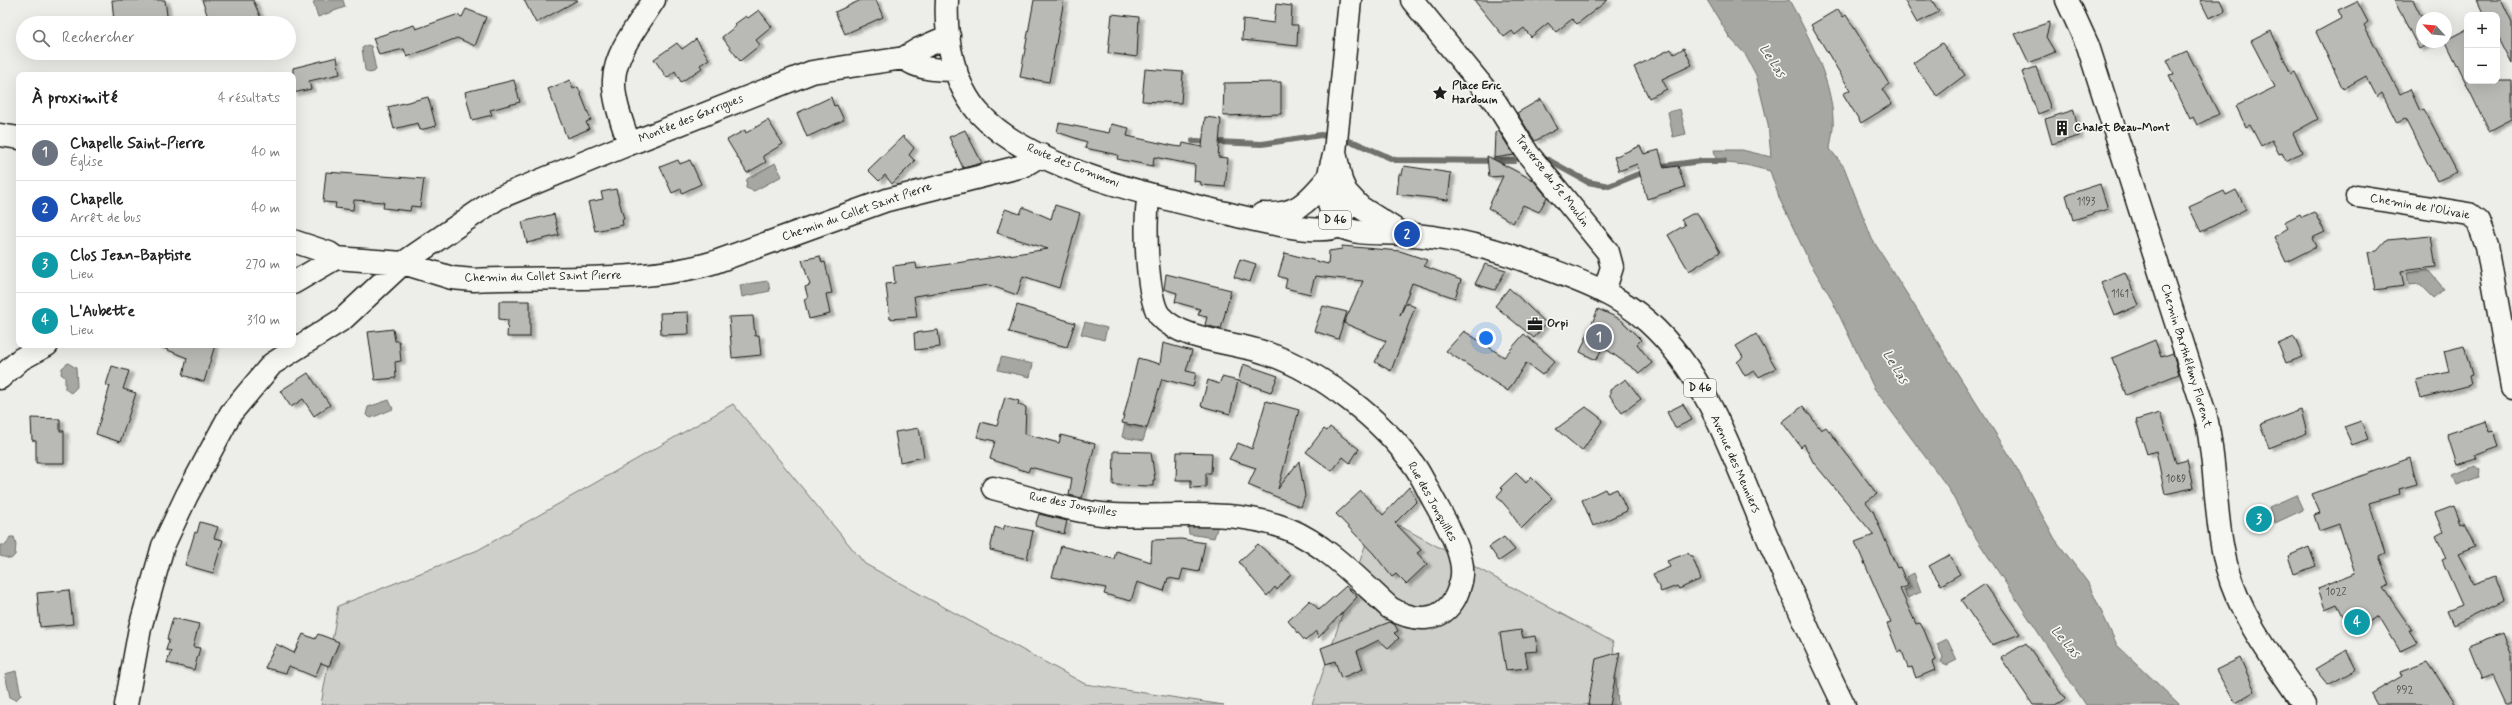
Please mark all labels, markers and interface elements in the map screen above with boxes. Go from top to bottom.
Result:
north arrow [2416,12,2452,48]
map controls [2464,12,2500,84]
button: + [2464,12,2500,48]
search box [16,16,296,60]
icon: search [30,27,52,49]
text: Rechercher [62,28,135,48]
water label: Le Las [1755,41,1790,82]
button: − [2464,48,2500,84]
place label: Place Eric Hardouin [1452,78,1502,108]
place icon: Place Eric Hardouin [1431,84,1449,102]
text: À proximité [32,87,117,109]
text: 4 résultats [218,90,280,107]
street label: Montée des Garrigues [636,90,746,147]
building icon: Chalet Beau-Mont [2053,119,2071,137]
place label: Chalet Beau-Mont [2074,120,2170,136]
street label: Traverse du 5e Moulin [1511,132,1593,230]
text: Chapelle Saint-Pierre [70,134,205,154]
street label: Route des Commoni [1024,140,1122,192]
text: 1 [42,144,48,161]
text: 40 m [251,144,280,161]
text: Église [70,154,103,171]
street label: Chemin du Collet Saint Pierre [780,179,934,245]
text: Chapelle [70,190,123,210]
street label: Chemin de l'Olivaie [2369,190,2472,224]
house number: 1193 [2077,196,2096,209]
text: 2 [42,200,48,217]
text: 40 m [251,200,280,217]
text: Arrêt de bus [70,210,141,227]
road number: D 46 [1319,211,1351,229]
pin: 2 [1394,219,1420,249]
text: Clos Jean-Baptiste [70,246,191,266]
text: 3 [42,256,48,273]
text: 270 m [245,256,280,273]
text: Lieu [70,266,94,283]
street label: Chemin du Collet Saint Pierre [464,268,622,286]
street label: Chemin Barthélémy Florent [2156,282,2216,430]
house number: 1161 [2111,288,2129,301]
text: L'Aubette [70,302,135,322]
text: 4 [41,312,49,329]
text: 310 m [247,312,280,329]
office icon: Orpi [1526,315,1544,333]
place label: Orpi [1547,316,1568,332]
text: Lieu [70,322,94,339]
pin: 1 [1586,322,1612,352]
your location [1476,328,1496,348]
water label: Le Las [1878,347,1913,388]
road number: D 46 [1684,379,1716,397]
street label: Avenue des Meuniers [1706,412,1764,516]
street label: Rue des Jonquilles [1403,459,1461,545]
house number: 1089 [2166,473,2186,486]
street label: Rue des Jonquilles [1028,489,1118,521]
pin: 3 [2246,504,2272,534]
house number: 1022 [2325,586,2347,599]
pin: 4 [2344,607,2370,637]
water label: Le Las [2047,623,2084,663]
house number: 992 [2397,684,2413,697]

